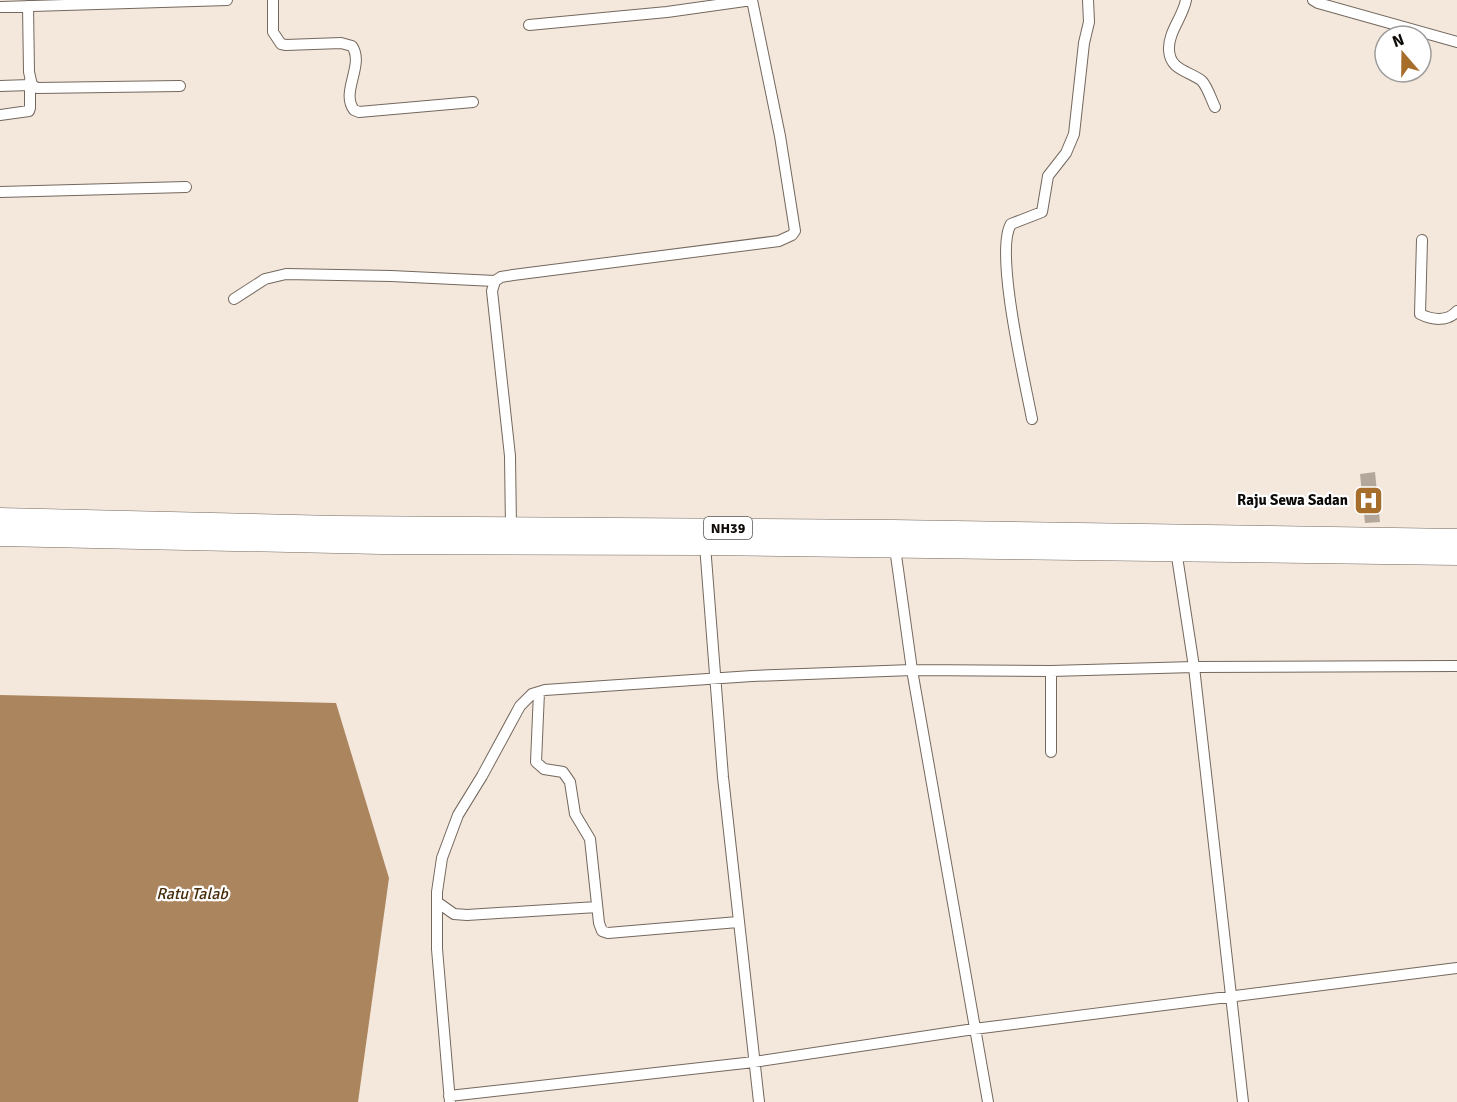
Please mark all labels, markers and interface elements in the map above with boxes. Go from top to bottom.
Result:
north arrow [1373,24,1433,84]
text: N [1390,30,1407,52]
hospital icon: Raju Sewa Sadan [1353,484,1385,516]
place label: Raju Sewa Sadan [1237,491,1348,509]
road number: NH39 [704,517,752,539]
water label: Ratu Talab [156,884,229,904]

